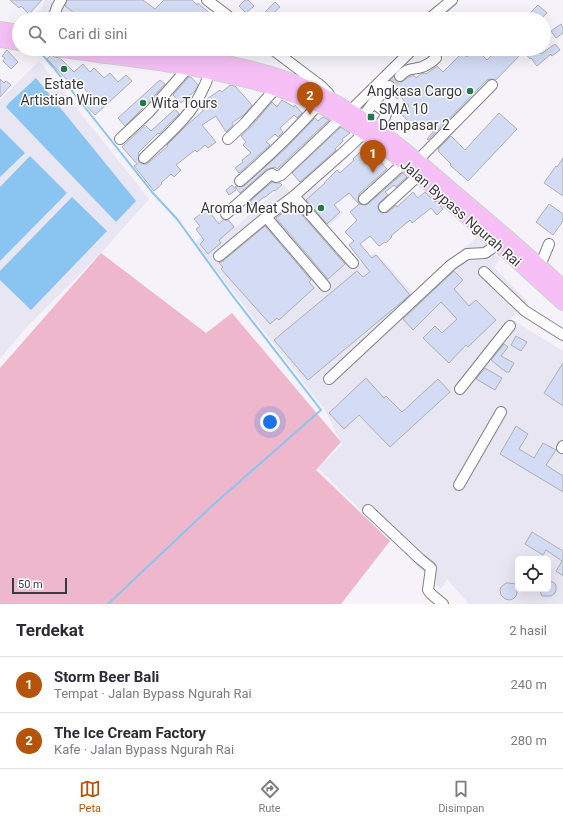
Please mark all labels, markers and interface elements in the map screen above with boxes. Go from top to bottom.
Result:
search box [12,12,551,56]
icon: search [26,23,48,45]
text: Cari di sini [58,25,128,43]
marker: Estate Artistian Wine [59,64,69,74]
place label: Estate Artistian Wine [20,76,108,108]
pin: 2 [297,82,323,115]
place label: Angkasa Cargo [367,83,462,99]
marker: Angkasa Cargo [465,86,475,96]
place label: Wita Tours [151,95,218,111]
marker: Wita Tours [138,98,148,108]
place label: SMA 10 Denpasar 2 [379,101,450,133]
marker: SMA 10 Denpasar 2 [366,112,376,122]
pin: 1 [360,140,386,173]
street label: Jalan Bypass Ngurah Rai [397,156,525,270]
place label: Aroma Meat Shop [201,200,313,216]
marker: Aroma Meat Shop [316,203,326,213]
your location [260,412,280,432]
map controls [515,556,551,592]
button: locate [515,556,551,592]
scale bar [12,576,67,595]
text: 50 m [18,578,43,591]
text: Terdekat [16,620,84,640]
text: 2 hasil [509,623,547,638]
text: Storm Beer Bali [54,668,159,686]
text: 1 [25,677,33,692]
text: 240 m [510,677,547,692]
text: Tempat · Jalan Bypass Ngurah Rai [54,686,252,701]
text: The Ice Cream Factory [54,724,206,742]
text: 2 [25,733,33,748]
text: 280 m [510,733,547,748]
text: Kafe · Jalan Bypass Ngurah Rai [54,742,234,757]
tab: Peta [79,778,101,815]
tab: Rute [258,778,281,815]
tab: Disimpan [438,778,484,815]

